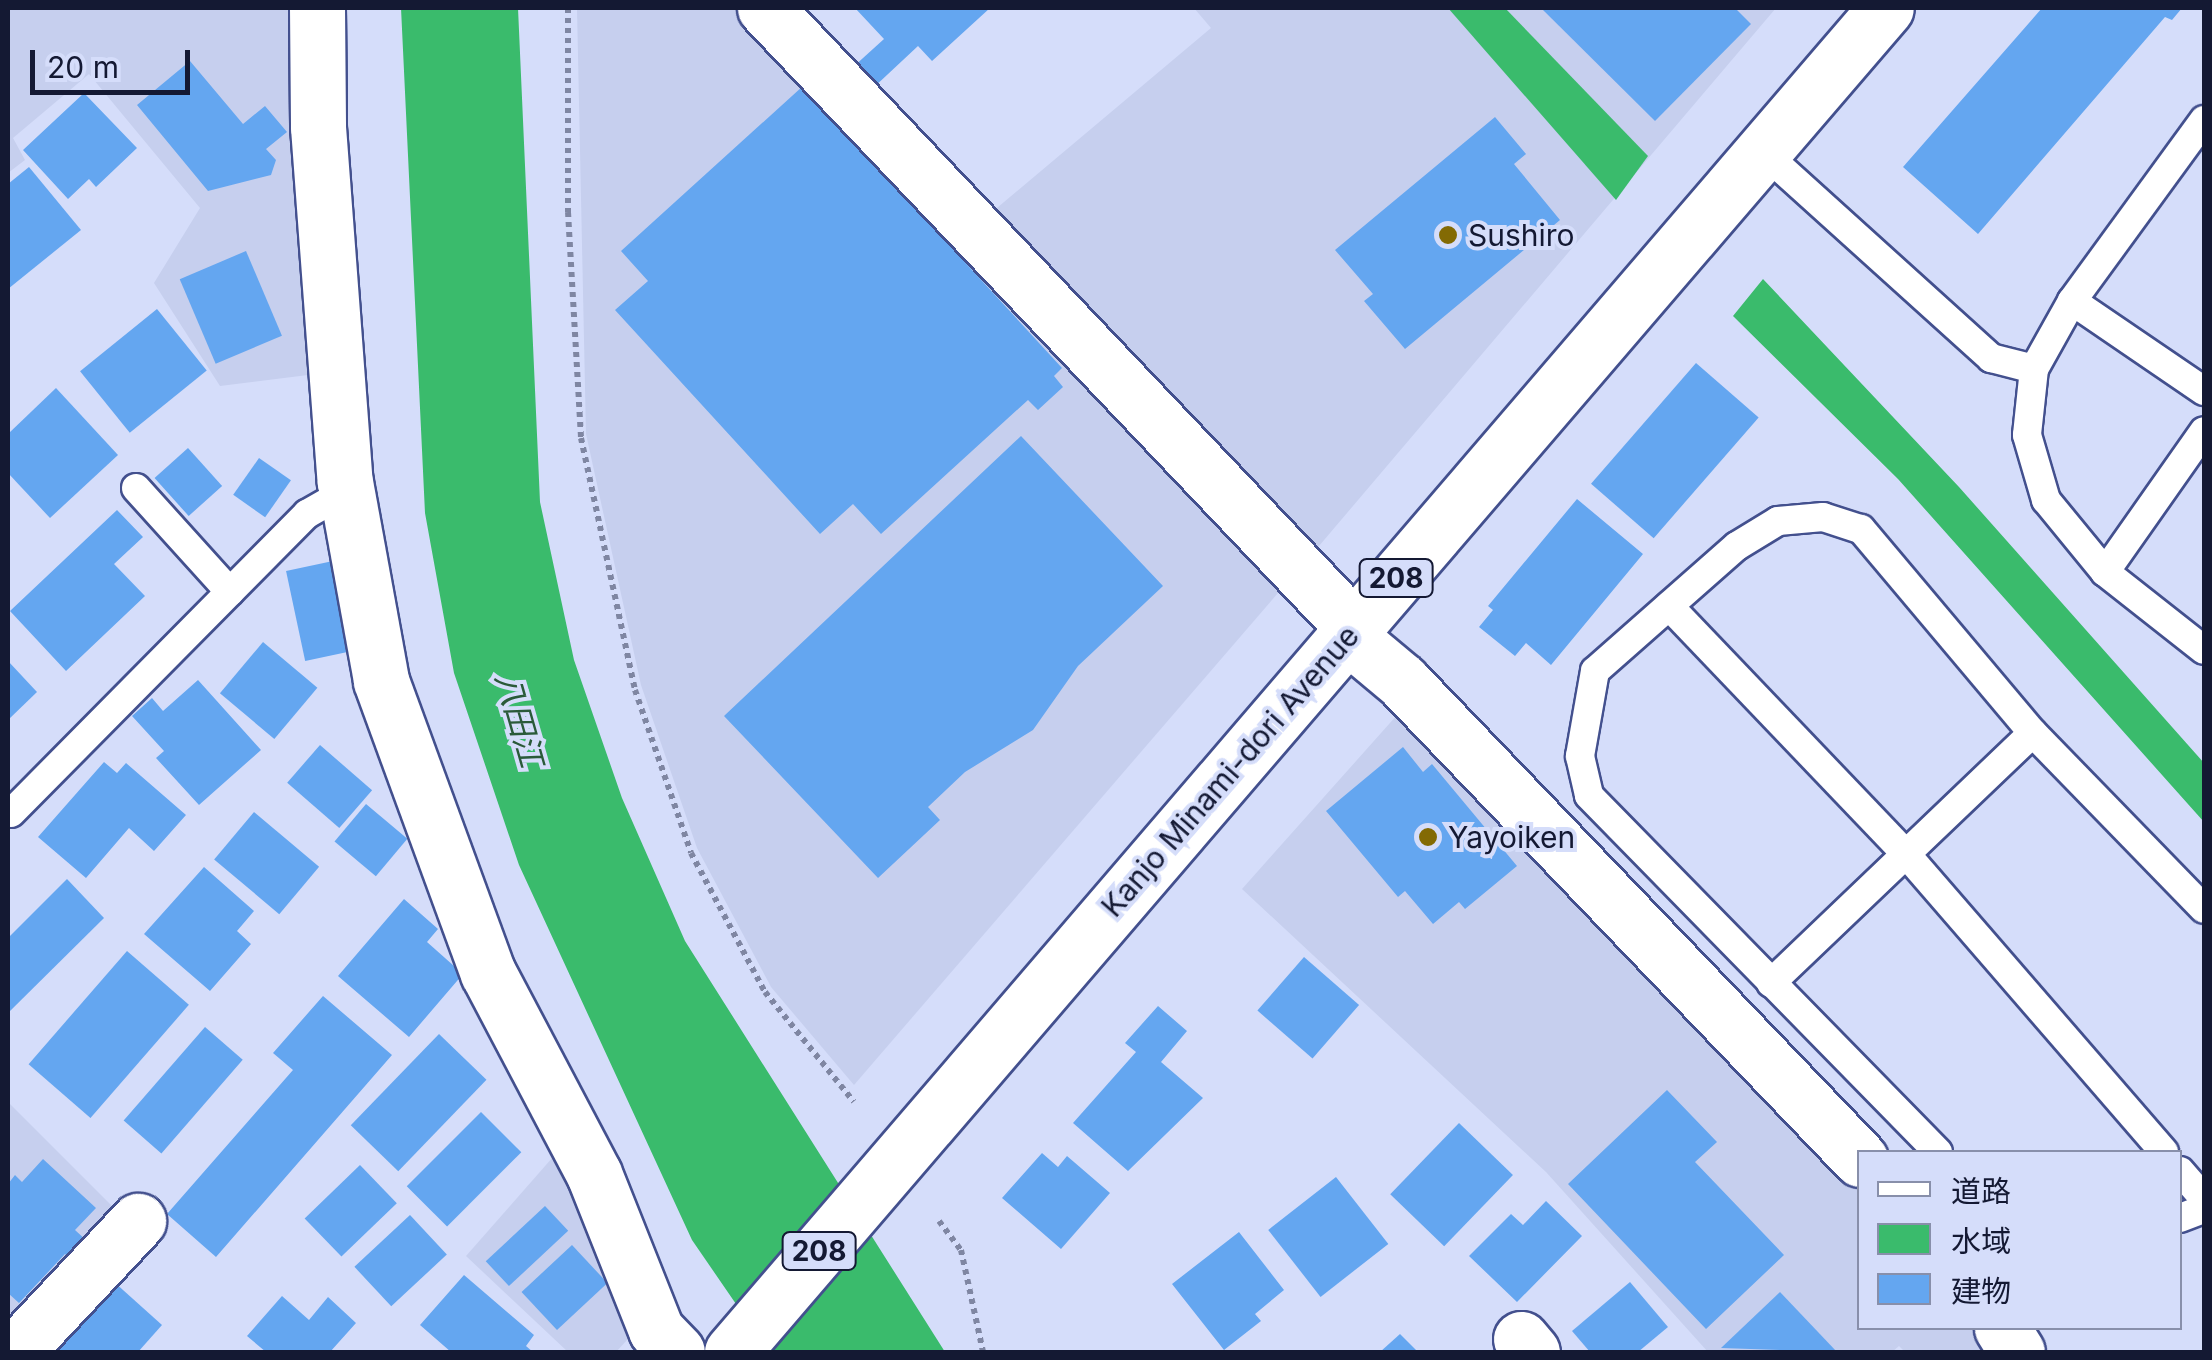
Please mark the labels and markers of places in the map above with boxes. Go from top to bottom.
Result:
place label: Sushiro [1468,217,1575,253]
marker: Sushiro [1437,224,1459,246]
place label: Yayoiken [1448,819,1575,855]
marker: Yayoiken [1417,826,1439,848]

